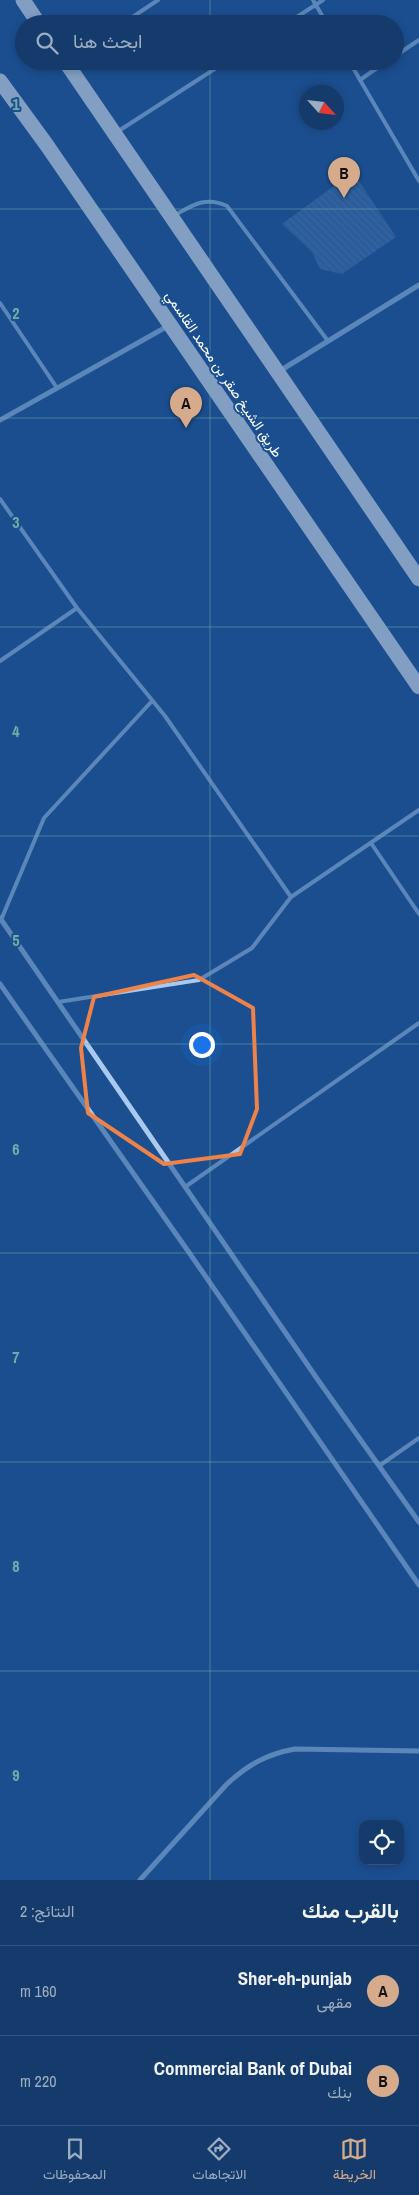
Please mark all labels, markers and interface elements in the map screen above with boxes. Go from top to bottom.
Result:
search box [15,15,404,70]
text: ابحث هنا [73,28,143,54]
icon: search [33,29,61,57]
north arrow [299,85,344,130]
text: 1 [12,93,20,115]
pin: B [328,157,360,198]
street label: طريق الشيخ صقر بن محمد القاسمي [159,287,287,462]
text: 2 [12,302,20,324]
pin: A [170,387,202,428]
text: 3 [12,511,20,533]
text: 4 [12,720,20,742]
text: 5 [12,929,20,951]
your location [189,1032,215,1058]
text: 6 [12,1138,20,1160]
text: 7 [12,1346,20,1368]
text: 8 [12,1555,20,1577]
text: 9 [12,1764,20,1786]
map controls [359,1820,404,1865]
button: locate [359,1820,404,1865]
text: بالقرب منك [302,1896,399,1925]
text: النتائج: 2 [20,1900,75,1922]
text: Sher-eh-punjab [238,1965,352,1991]
text: 160 m [20,1980,56,2002]
text: A [378,1980,388,2002]
text: مقهى [317,1991,352,2013]
text: Commercial Bank of Dubai [154,2055,352,2081]
text: 220 m [20,2070,56,2092]
text: B [378,2070,388,2092]
text: بنك [327,2081,352,2103]
tab: المحفوظات [43,2135,106,2187]
tab: الاتجاهات [192,2135,247,2187]
tab: الخريطة [333,2135,376,2187]

